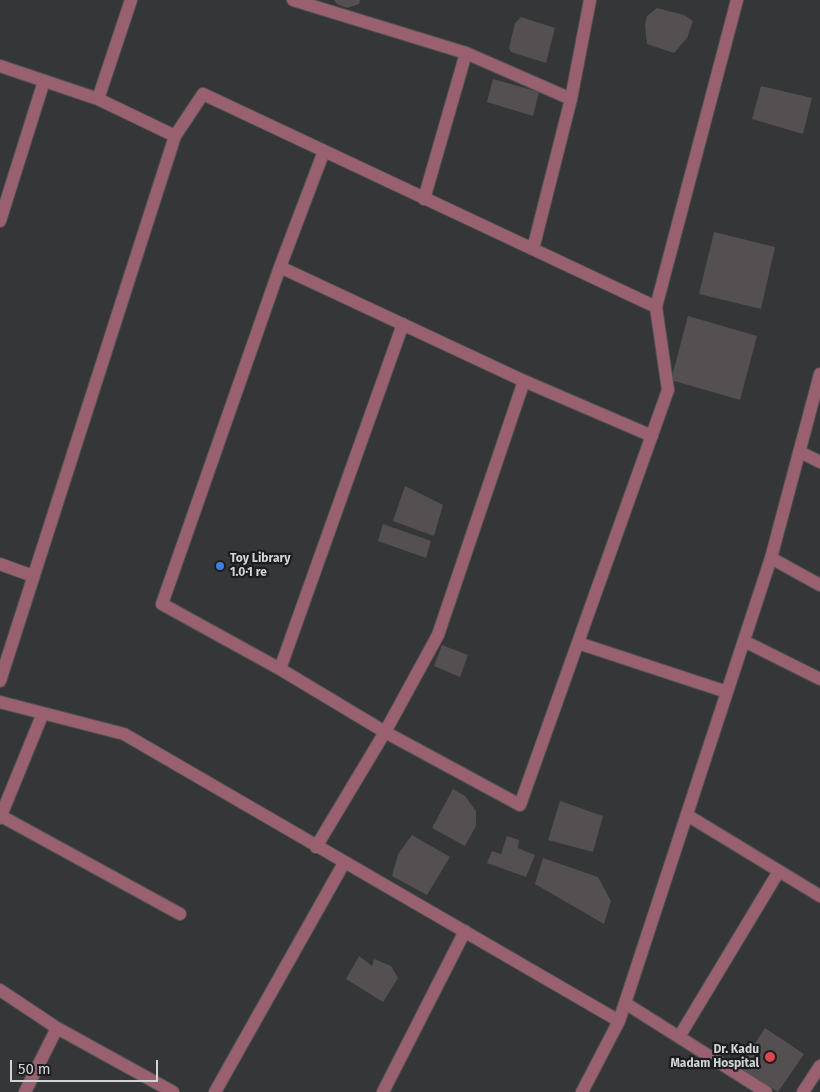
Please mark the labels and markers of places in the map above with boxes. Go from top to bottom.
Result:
place label: Toy Library 1.0·1 re [230,552,290,580]
marker: Toy Library 1.0·1 re [214,560,226,572]
place label: Dr. Kadu Madam Hospital [670,1043,759,1071]
marker: Dr. Kadu Madam Hospital [763,1050,777,1064]

